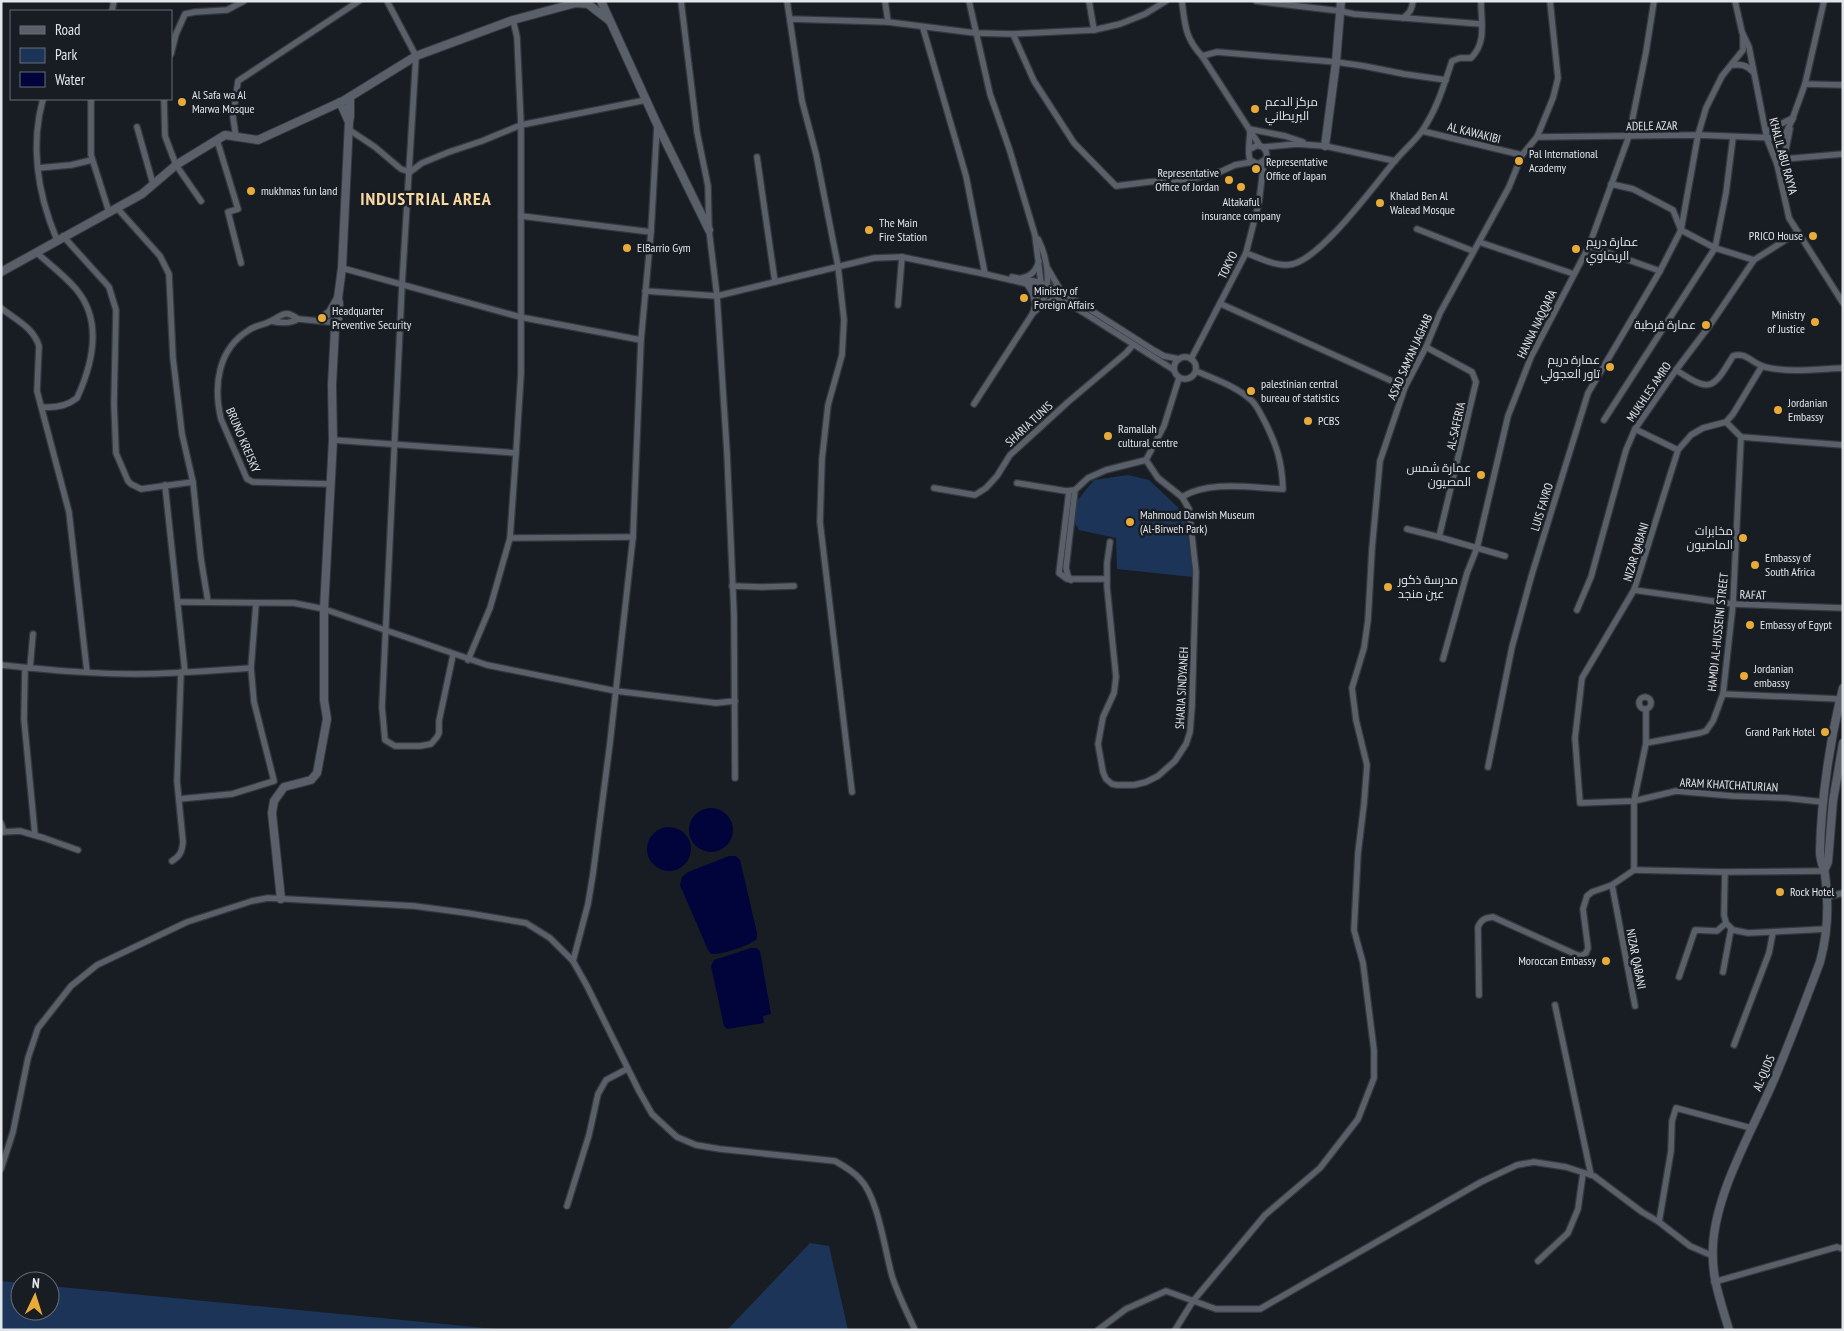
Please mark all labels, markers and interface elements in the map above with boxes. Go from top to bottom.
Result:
legend [10,10,172,100]
text: Road [55,20,81,39]
text: Park [55,45,77,64]
text: Water [55,70,86,89]
place label: Al Safa wa Al Marwa Mosque [192,87,254,116]
place label: مركز الدعم البريطاني [1265,94,1318,126]
marker: Al Safa wa Al Marwa Mosque [176,96,188,108]
marker: مركز الدعم البريطاني [1249,103,1261,115]
street label: KHALIL ABU RAYYA [1766,116,1801,196]
street label: ADELE AZAR [1626,118,1678,133]
street label: AL KAWAKIBI [1446,119,1502,146]
place label: Pal International Academy [1529,146,1598,175]
place label: Representative Office of Japan [1266,154,1328,183]
marker: Pal International Academy [1513,155,1525,167]
marker: Representative Office of Japan [1250,163,1262,175]
place label: Representative Office of Jordan [1155,165,1219,194]
marker: Representative Office of Jordan [1223,174,1235,186]
marker: Altakaful insurance company [1235,181,1247,193]
place label: mukhmas fun land [261,183,337,198]
marker: mukhmas fun land [245,185,257,197]
district label: INDUSTRIAL AREA [360,187,492,210]
place label: Khalad Ben Al Walead Mosque [1390,188,1455,217]
place label: Altakaful insurance company [1202,194,1281,223]
marker: Khalad Ben Al Walead Mosque [1374,197,1386,209]
place label: The Main Fire Station [879,215,927,244]
marker: The Main Fire Station [863,224,875,236]
place label: PRICO House [1749,228,1803,243]
marker: PRICO House [1807,230,1819,242]
place label: عمارة دريم الريماوي [1586,234,1638,266]
place label: ElBarrio Gym [637,240,691,255]
marker: ElBarrio Gym [621,242,633,254]
marker: عمارة دريم الريماوي [1570,243,1582,255]
street label: TOKYO [1215,248,1241,281]
place label: Ministry of Foreign Affairs [1034,283,1094,312]
street label: HANNA NAQQARA [1513,287,1560,361]
marker: Ministry of Foreign Affairs [1018,292,1030,304]
place label: Headquarter Preventive Security [332,303,412,332]
place label: Ministry of Justice [1767,307,1805,336]
street label: AS'AD SAM'AN JAGHAB [1384,311,1435,402]
marker: Headquarter Preventive Security [316,312,328,324]
marker: Ministry of Justice [1809,316,1821,328]
place label: عمارة قرطبة [1634,317,1696,332]
marker: عمارة قرطبة [1700,319,1712,331]
place label: عمارة دريم تاور العجولي [1540,352,1601,384]
street label: MUKHLES AMRO [1623,359,1674,425]
marker: عمارة دريم تاور العجولي [1604,361,1616,373]
place label: palestinian central bureau of statistics [1261,376,1339,405]
marker: palestinian central bureau of statistics [1245,385,1257,397]
place label: Jordanian Embassy [1787,395,1827,424]
street label: SHARIA TUNIS [1002,398,1055,449]
street label: AL-SAFERIA [1443,400,1468,451]
marker: Jordanian Embassy [1772,404,1784,416]
street label: BRUNO KREISKY [223,405,264,475]
place label: PCBS [1318,413,1340,428]
marker: PCBS [1302,415,1314,427]
place label: Ramallah cultural centre [1118,421,1178,450]
marker: Ramallah cultural centre [1102,430,1114,442]
place label: عمارة شمس المصيون [1407,460,1471,489]
marker: عمارة شمس المصيون [1475,469,1487,481]
street label: LUIS FAVRO [1527,481,1556,533]
place label: Mahmoud Darwish Museum (Al-Birweh Park) [1140,507,1255,536]
marker: Mahmoud Darwish Museum (Al-Birweh Park) [1124,516,1136,528]
street label: NIZAR QABANI [1619,521,1652,583]
place label: مخابرات الماصيون [1687,523,1733,552]
marker: مخابرات الماصيون [1737,532,1749,544]
place label: Embassy of South Africa [1765,550,1815,579]
marker: Embassy of South Africa [1749,559,1761,571]
street label: HAMDI AL-HUSSEINI STREET [1704,571,1731,692]
place label: مدرسة ذكور عين منجد [1397,572,1458,601]
marker: مدرسة ذكور عين منجد [1382,581,1394,593]
street label: RAFAT [1740,587,1767,602]
place label: Embassy of Egypt [1760,617,1833,632]
marker: Embassy of Egypt [1744,619,1756,631]
street label: SHARIA SINDYANEH [1172,646,1191,730]
place label: Jordanian embassy [1753,661,1793,690]
marker: Jordanian embassy [1738,670,1750,682]
place label: Grand Park Hotel [1745,724,1815,739]
marker: Grand Park Hotel [1819,726,1831,738]
street label: ARAM KHATCHATURIAN [1679,774,1779,795]
place label: Rock Hotel [1790,884,1834,899]
marker: Rock Hotel [1774,886,1786,898]
street label: NIZAR QABANI [1623,928,1650,990]
place label: Moroccan Embassy [1518,953,1596,968]
marker: Moroccan Embassy [1600,955,1612,967]
street label: AL-QUDS [1749,1053,1778,1093]
north arrow [10,1271,60,1321]
text: N [32,1274,40,1292]

